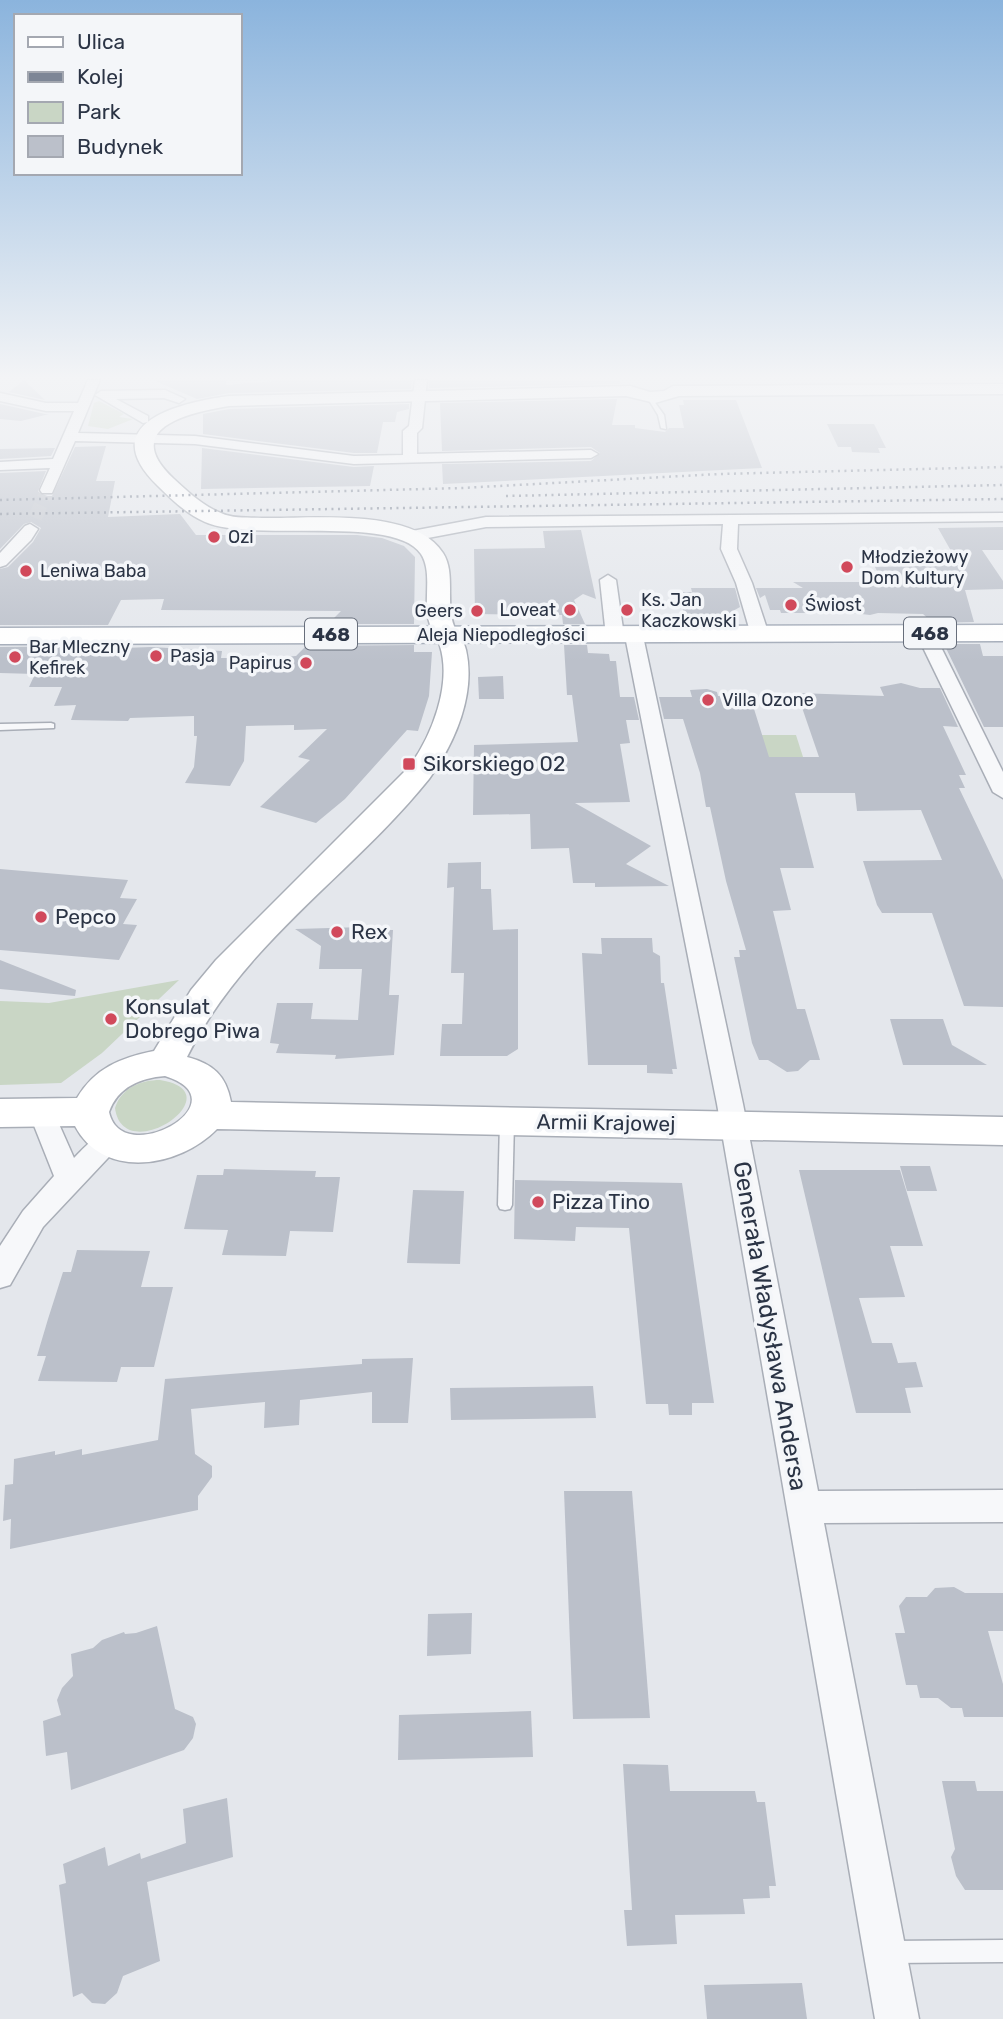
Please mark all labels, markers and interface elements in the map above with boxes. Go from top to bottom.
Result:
legend [14,14,242,175]
text: Ulica [77,29,125,54]
text: Kolej [77,64,123,89]
text: Park [77,99,121,124]
text: Budynek [77,134,163,159]
place label: Ozi [228,526,254,548]
marker: Ozi [206,529,222,545]
place label: Młodzieżowy Dom Kultury [861,546,968,589]
marker: Młodzieżowy Dom Kultury [839,559,855,575]
place label: Leniwa Baba [40,560,146,582]
marker: Leniwa Baba [18,563,34,579]
place label: Ks. Jan Kaczkowski [641,589,737,632]
place label: Świost [805,594,862,616]
marker: Świost [783,597,799,613]
place label: Loveat [499,599,556,621]
place label: Geers [415,600,463,622]
marker: Loveat [562,602,578,618]
marker: Ks. Jan Kaczkowski [619,602,635,618]
marker: Geers [469,603,485,619]
road number: 468 [305,618,357,650]
road number: 468 [904,618,956,648]
street label: Aleja Niepodległości [417,624,585,646]
place label: Bar Mleczny Kefirek [29,636,130,679]
place label: Pasja [170,645,215,667]
marker: Pasja [148,648,164,664]
marker: Bar Mleczny Kefirek [7,649,23,665]
place label: Papirus [229,652,292,674]
marker: Papirus [298,655,314,671]
place label: Villa Ozone [722,689,814,711]
marker: Villa Ozone [700,692,716,708]
place label: Sikorskiego 02 [423,751,565,776]
marker: Sikorskiego 02 [401,756,417,772]
place label: Pepco [55,904,116,929]
marker: Pepco [33,909,49,925]
place label: Rex [351,919,387,944]
marker: Rex [329,924,345,940]
place label: Konsulat Dobrego Piwa [125,994,260,1043]
marker: Konsulat Dobrego Piwa [103,1011,119,1027]
street label: Armii Krajowej [536,1109,676,1136]
street label: Generała Władysława Andersa [727,1159,813,1493]
place label: Pizza Tino [552,1189,650,1214]
marker: Pizza Tino [530,1194,546,1210]

